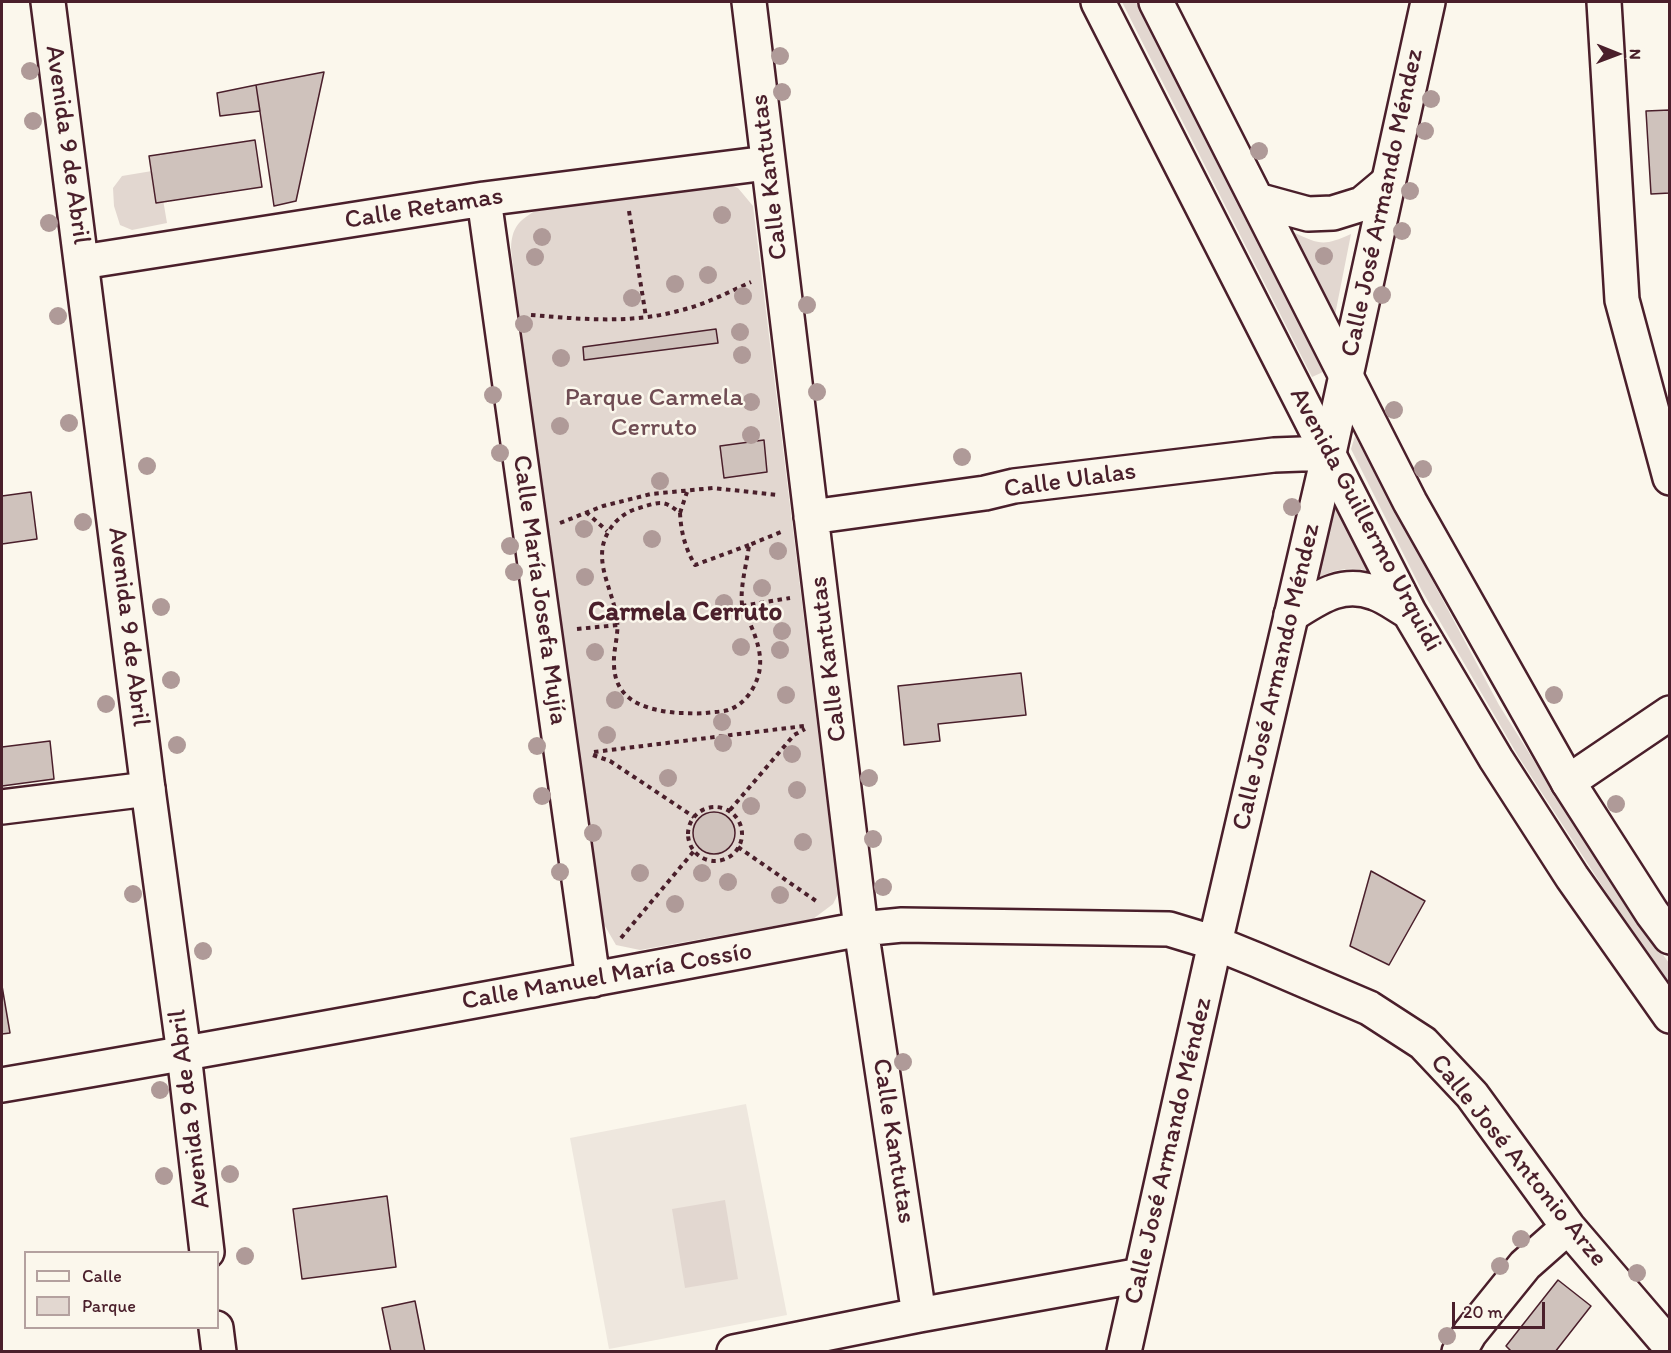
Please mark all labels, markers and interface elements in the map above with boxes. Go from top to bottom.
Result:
north arrow [1587,24,1647,84]
street label: Avenida 9 de Abril [38,43,96,247]
street label: Calle José Armando Méndez [1335,46,1431,360]
text: N [1626,49,1645,60]
street label: Calle Kantutas [744,92,796,262]
street label: Calle Retamas [343,181,505,237]
park label: Parque Carmela Cerruto [565,382,743,443]
street label: Avenida Guillermo Urquidi [1282,383,1448,657]
street label: Calle María Josefa Mujía [505,453,573,727]
street label: Calle Ulalas [1002,456,1138,506]
street label: Calle José Armando Méndez [1226,521,1328,833]
street label: Avenida 9 de Abril [100,526,156,728]
street label: Calle Kantutas [803,574,855,744]
district label: Carmela Cerruto [588,597,782,629]
street label: Calle Manuel María Cossío [459,936,755,1018]
street label: Calle José Armando Méndez [1118,995,1220,1307]
street label: Avenida 9 de Abril [162,1008,218,1210]
street label: Calle José Antonio Arze [1423,1048,1613,1274]
street label: Calle Kantutas [865,1056,921,1226]
legend [24,1251,219,1329]
text: Calle [82,1265,122,1287]
scale bar [1455,1290,1548,1328]
text: Parque [82,1295,136,1317]
text: 20 m [1463,1301,1503,1323]

